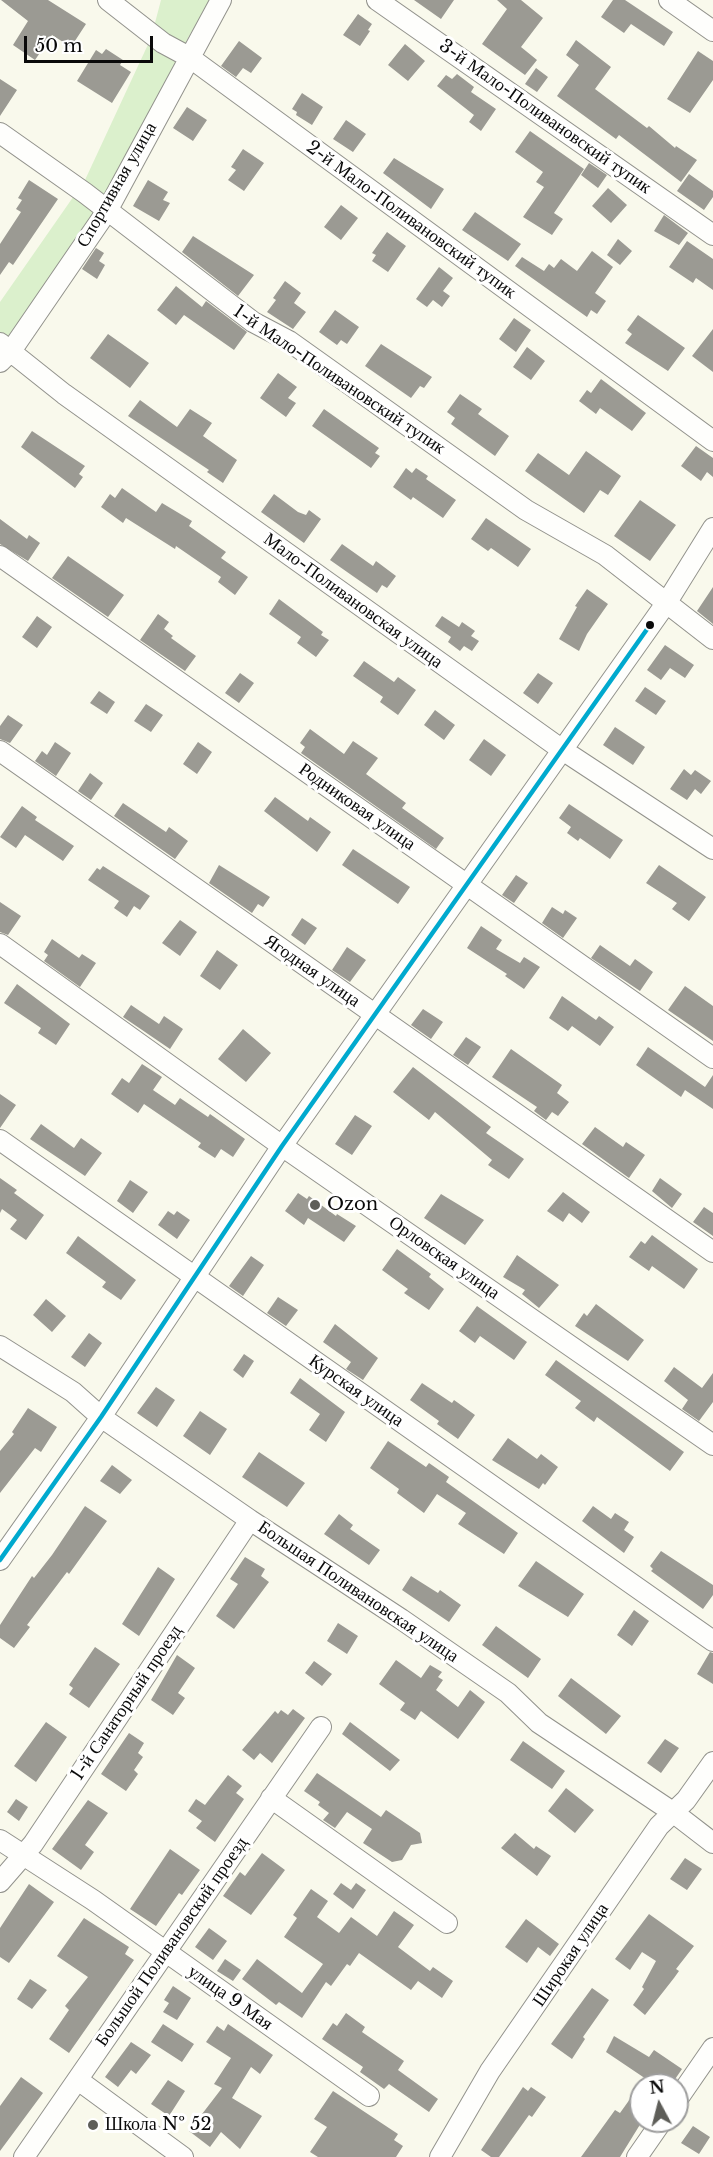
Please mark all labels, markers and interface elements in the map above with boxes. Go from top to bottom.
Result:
scale bar [27,24,156,62]
text: 50 m [35,35,83,57]
street label: 3-й Мало-Поливановский тупик [435,35,655,199]
street label: Спортивная улица [72,119,162,251]
street label: 2-й Мало-Поливановский тупик [302,137,520,303]
street label: 1-й Мало-Поливановский тупик [229,301,449,459]
street label: Мало-Поливановская улица [259,529,447,673]
unlabelled marker [644,619,656,631]
street label: Родниковая улица [295,759,419,855]
street label: Ягодная улица [260,930,364,1012]
place label: Ozon [327,1194,378,1216]
marker: Ozon [308,1198,322,1212]
street label: Орловская улица [384,1212,504,1304]
street label: Курская улица [304,1350,408,1432]
street label: Большая Поливановская улица [253,1517,463,1667]
street label: 1-й Санаторный проезд [67,1621,187,1785]
street label: Большой Поливановский проезд [91,1833,253,2051]
street label: Широкая улица [528,1899,614,2011]
street label: улица 9 Мая [183,1961,277,2035]
north arrow [629,2073,689,2133]
text: N [648,2076,666,2098]
place label: Школа № 52 [105,2114,211,2136]
marker: Школа № 52 [86,2118,100,2132]

